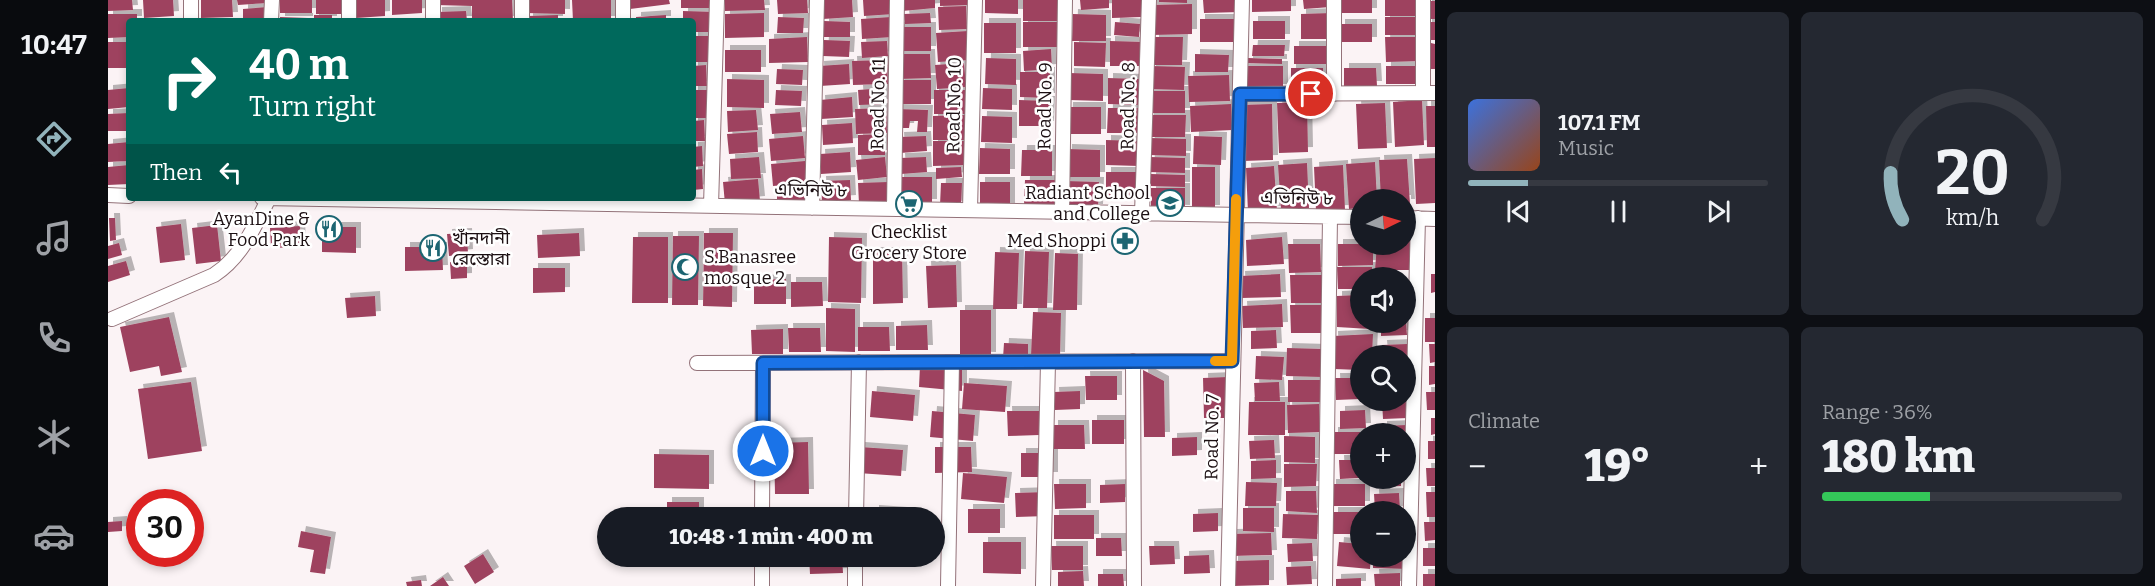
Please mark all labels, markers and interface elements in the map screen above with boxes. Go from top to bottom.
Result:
text: 10:47 [21,29,87,61]
text: 40 m [249,40,349,90]
icon: right [150,42,228,120]
street label: Road No. 11 [866,57,890,150]
street label: Road No. 10 [942,57,966,153]
street label: Road No. 9 [1033,62,1057,150]
street label: Road No. 8 [1116,62,1140,150]
pin [1285,68,1336,119]
icon: arrive [1294,77,1327,110]
text: Turn right [249,91,376,123]
text: 107.1 FM [1558,109,1640,136]
icon: directions [33,118,75,160]
text: Music [1558,136,1614,160]
text: 20 [1935,137,2009,212]
icon: left [214,156,247,189]
text: Then [150,159,202,186]
street label: এভিনিউ ৮ [774,178,848,202]
place label: Radiant School and College [1025,182,1150,225]
street label: এভিনিউ ৮ [1260,186,1334,210]
school or university icon: Radiant School and College [1155,188,1185,218]
supermarket icon: Checklist Grocery Store [894,189,924,219]
north arrow [1350,189,1416,255]
map controls [1350,189,1416,567]
icon: previous [1502,195,1535,228]
icon: pause [1602,195,1635,228]
icon: next [1702,195,1735,228]
text: km/h [1945,206,1999,232]
place label: AyanDine & Food Park [213,208,311,251]
restaurant icon: AyanDine & Food Park [314,214,344,244]
icon: music [33,217,75,259]
place label: Checklist Grocery Store [851,221,967,264]
pharmacy icon: Med Shoppi [1110,226,1140,256]
place label: খাঁনদানী রেস্তোরা [452,227,510,270]
place label: Med Shoppi [1007,230,1106,252]
restaurant icon: খাঁনদানী রেস্তোরা [418,233,448,263]
place label: S.Banasree mosque 2 [704,246,796,289]
mosque icon: S.Banasree mosque 2 [670,252,700,282]
button: sound [1350,267,1416,333]
icon: phone [33,317,75,359]
button: search [1350,345,1416,411]
street label: Road No. 7 [1200,394,1224,480]
text: Range · 36% [1822,400,1933,424]
text: Climate [1468,409,1540,433]
icon: climate [33,416,75,458]
position arrow [731,419,795,483]
button: + [1350,423,1416,489]
text: 180 km [1822,430,1975,484]
text: 19° [1585,439,1651,493]
text: − [1468,447,1486,487]
text: + [1749,447,1768,487]
speed limit sign: 30 [126,489,204,567]
button: − [1350,501,1416,567]
icon: car [33,515,75,557]
text: 10:48 · 1 min · 400 m [669,523,873,550]

